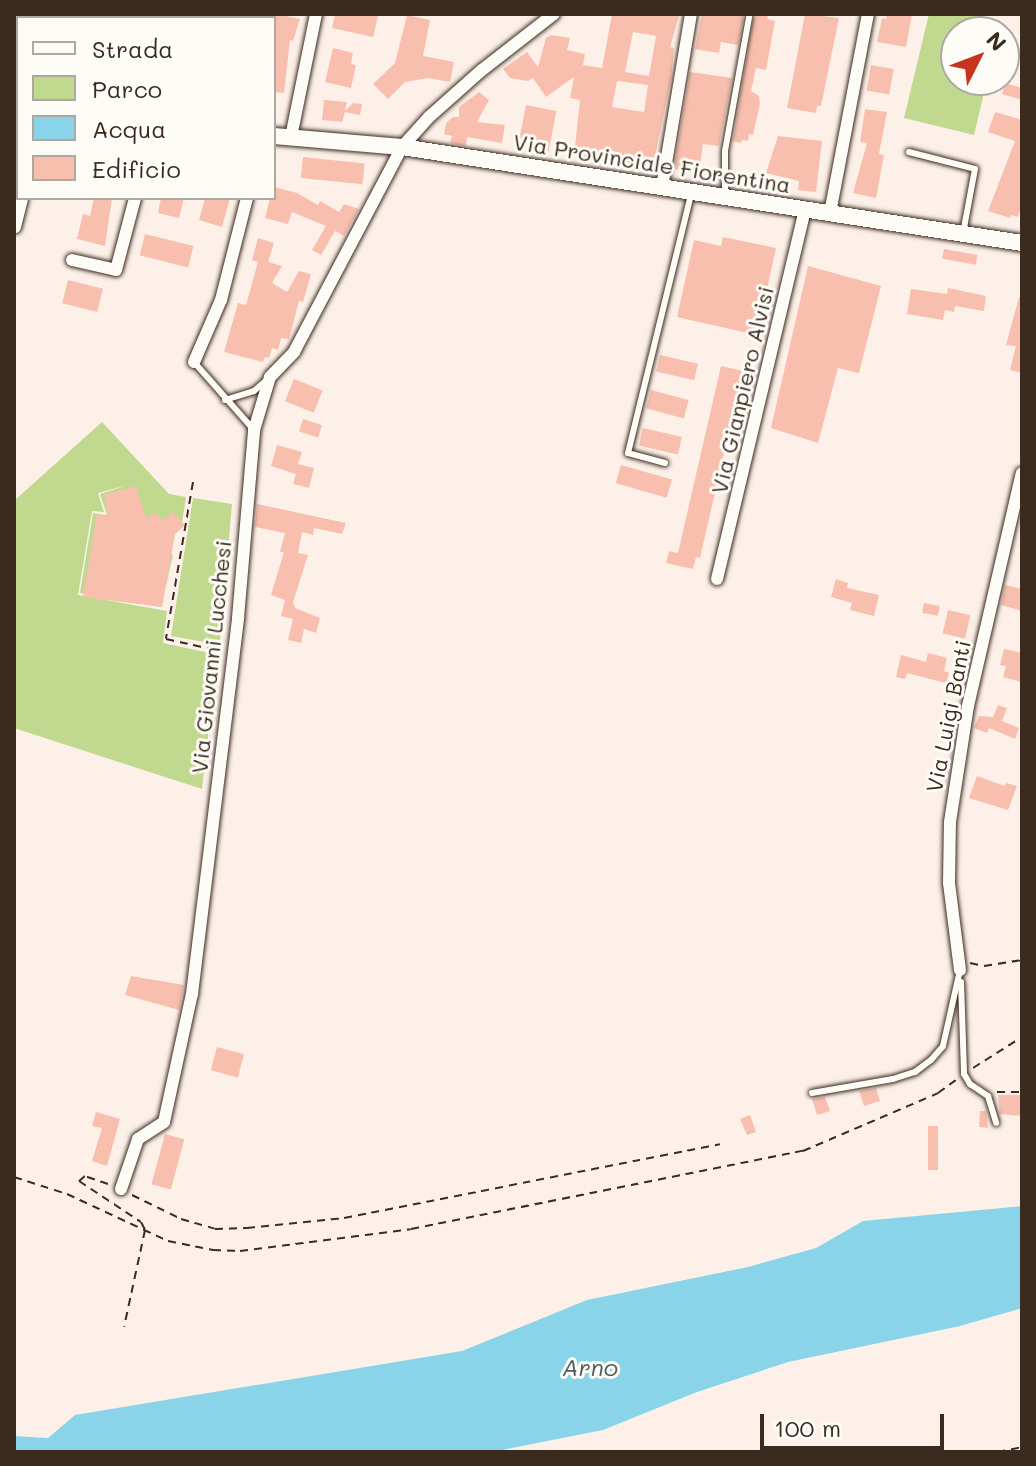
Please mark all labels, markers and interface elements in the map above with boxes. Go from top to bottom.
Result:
legend [16,16,276,200]
north arrow [940,16,1020,96]
text: N [980,25,1013,57]
text: Strada [92,33,173,64]
text: Parco [92,73,162,104]
text: Acqua [92,113,166,144]
street label: Via Provinciale Fiorentina [511,128,793,198]
text: Edificio [92,153,181,184]
street label: Via Gianpiero Alvisi [705,284,779,496]
street label: Via Giovanni Lucchesi [186,539,236,775]
street label: Via Luigi Banti [920,638,976,794]
water label: Arno [562,1353,618,1381]
scale bar [764,1398,948,1448]
text: 100 m [774,1412,841,1443]

